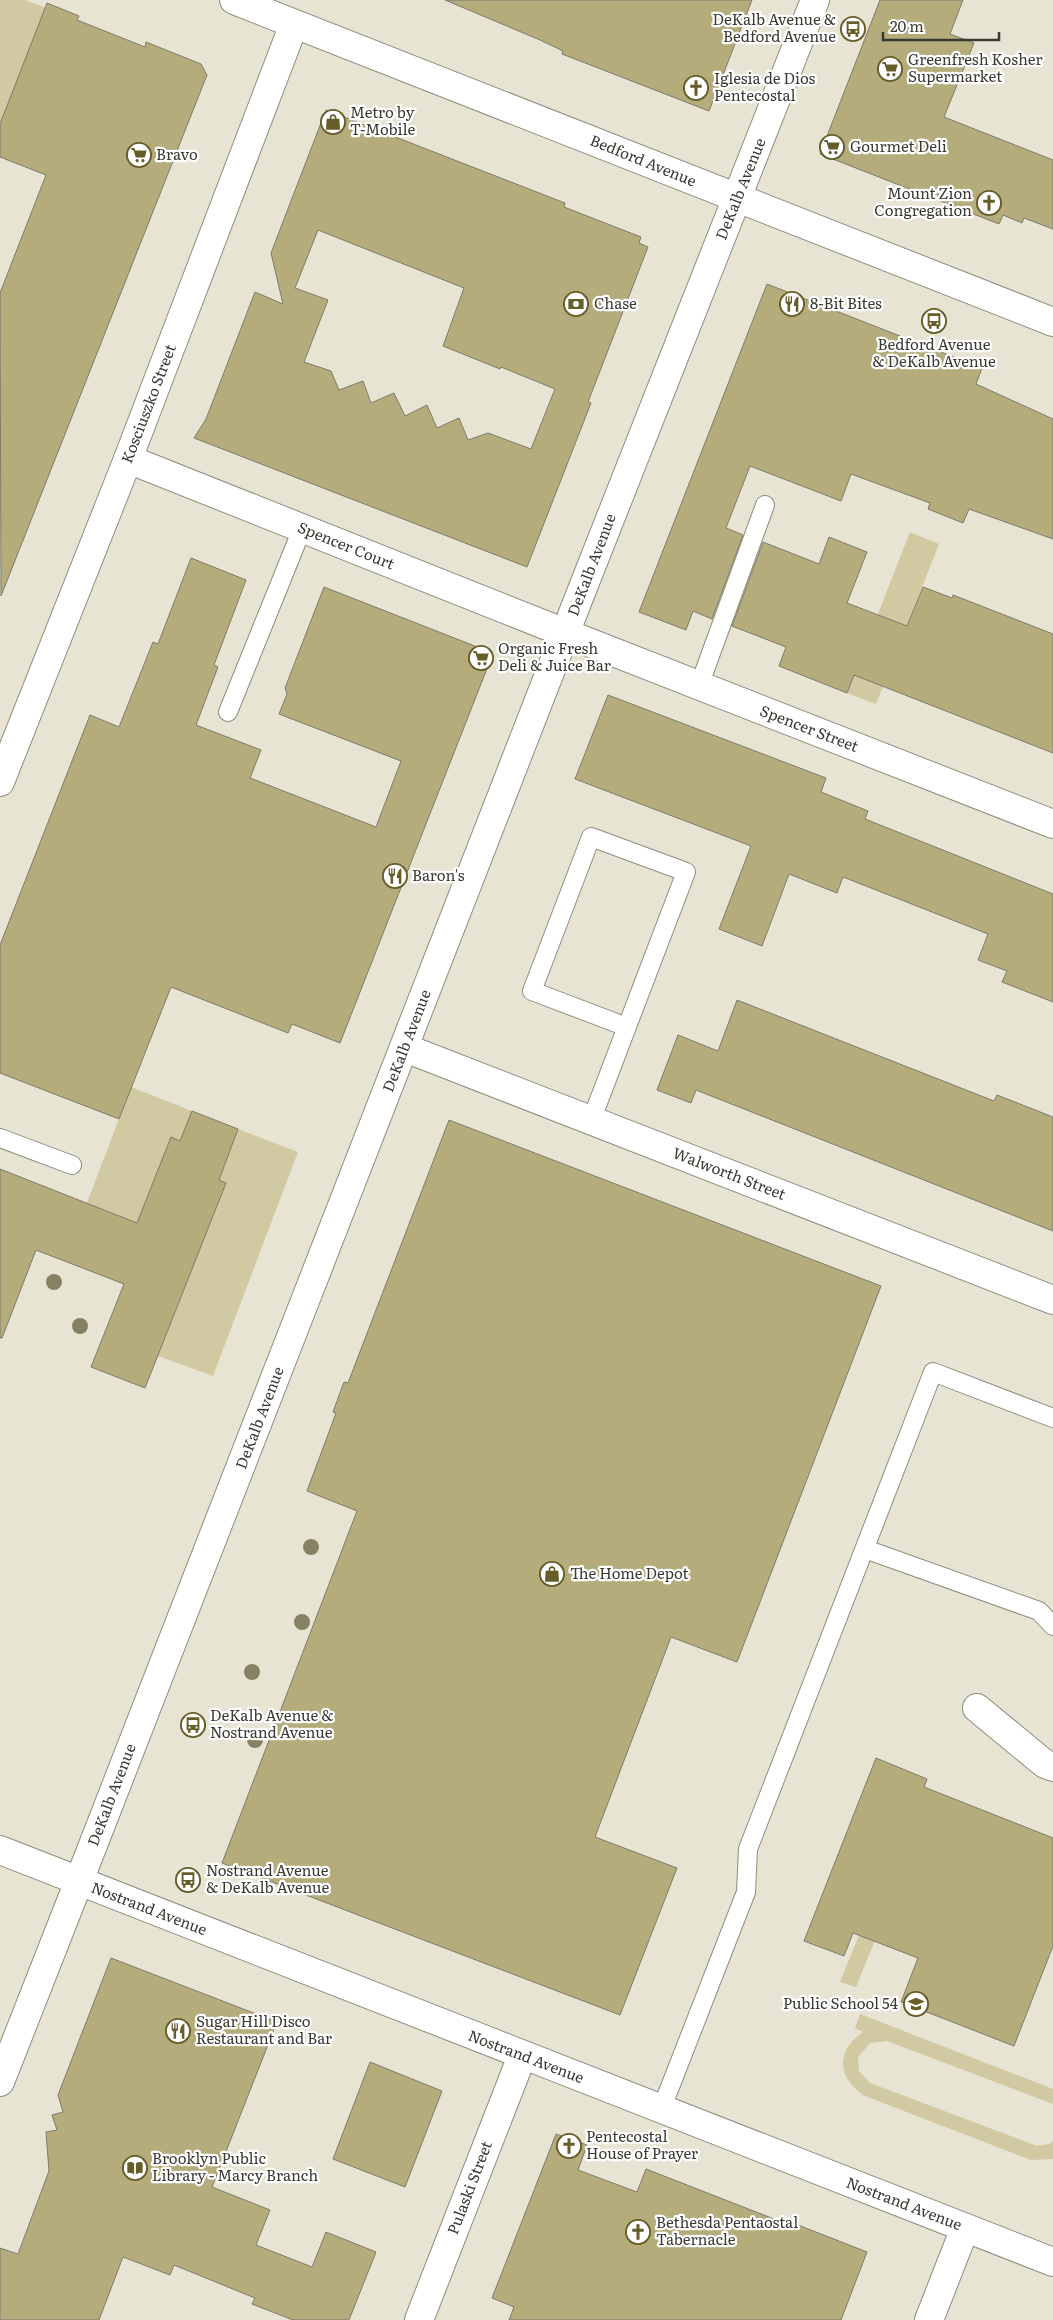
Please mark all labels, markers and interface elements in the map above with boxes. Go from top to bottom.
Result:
place label: DeKalb Avenue & Bedford Avenue [713,7,836,47]
scale bar [883,10,999,42]
text: 20 m [890,14,924,37]
bus stop icon: DeKalb Avenue & Bedford Avenue [840,16,866,42]
place label: Greenfresh Kosher Supermarket [908,47,1043,87]
supermarket icon: Greenfresh Kosher Supermarket [877,56,903,82]
place label: Iglesia de Dios Pentecostal [714,66,816,106]
church icon: Iglesia de Dios Pentecostal [683,75,709,101]
place label: Metro by T-Mobile [350,100,415,140]
shop icon: Metro by T-Mobile [320,109,346,135]
street label: Bedford Avenue [587,128,700,192]
street label: DeKalb Avenue [709,134,771,243]
supermarket icon: Gourmet Deli [819,134,845,160]
place label: Gourmet Deli [850,134,947,157]
supermarket icon: Bravo [126,142,152,168]
place label: Bravo [156,142,198,165]
place label: Mount Zion Congregation [874,181,972,221]
church icon: Mount Zion Congregation [976,190,1002,216]
bank icon: Chase [563,291,589,317]
place label: Chase [594,291,637,314]
restaurant icon: 8-Bit Bites [779,291,805,317]
place label: 8-Bit Bites [810,291,882,314]
bus stop icon: Bedford Avenue & DeKalb Avenue [921,308,947,334]
place label: Bedford Avenue & DeKalb Avenue [872,332,996,372]
street label: Kosciuszko Street [114,341,181,466]
street label: DeKalb Avenue [560,510,621,619]
street label: Spencer Court [295,515,398,575]
place label: Organic Fresh Deli & Juice Bar [498,636,611,676]
supermarket icon: Organic Fresh Deli & Juice Bar [468,645,494,671]
street label: Spencer Street [757,698,862,757]
restaurant icon: Baron's [382,863,408,889]
place label: Baron's [412,863,465,886]
street label: DeKalb Avenue [375,986,436,1095]
street label: Walworth Street [670,1140,789,1205]
street label: DeKalb Avenue [228,1363,289,1472]
shop icon: The Home Depot [539,1561,565,1587]
place label: The Home Depot [570,1561,689,1584]
place label: DeKalb Avenue & Nostrand Avenue [210,1703,333,1743]
bus stop icon: DeKalb Avenue & Nostrand Avenue [180,1712,206,1738]
street label: DeKalb Avenue [80,1740,141,1849]
place label: Nostrand Avenue & DeKalb Avenue [206,1858,330,1898]
bus stop icon: Nostrand Avenue & DeKalb Avenue [175,1867,201,1893]
street label: Nostrand Avenue [88,1875,211,1940]
place label: Public School 54 [783,1991,898,2014]
school or university icon: Public School 54 [903,1991,929,2017]
place label: Sugar Hill Disco Restaurant and Bar [196,2009,332,2049]
restaurant icon: Sugar Hill Disco Restaurant and Bar [165,2018,191,2044]
street label: Nostrand Avenue [465,2023,588,2088]
place label: Pentecostal House of Prayer [586,2124,698,2164]
church icon: Pentecostal House of Prayer [556,2133,582,2159]
street label: Pulaski Street [440,2137,497,2237]
place label: Brooklyn Public Library - Marcy Branch [152,2146,318,2186]
library icon: Brooklyn Public Library - Marcy Branch [122,2155,148,2181]
street label: Nostrand Avenue [843,2170,966,2235]
place label: Bethesda Pentaostal Tabernacle [656,2210,798,2250]
church icon: Bethesda Pentaostal Tabernacle [625,2219,651,2245]

